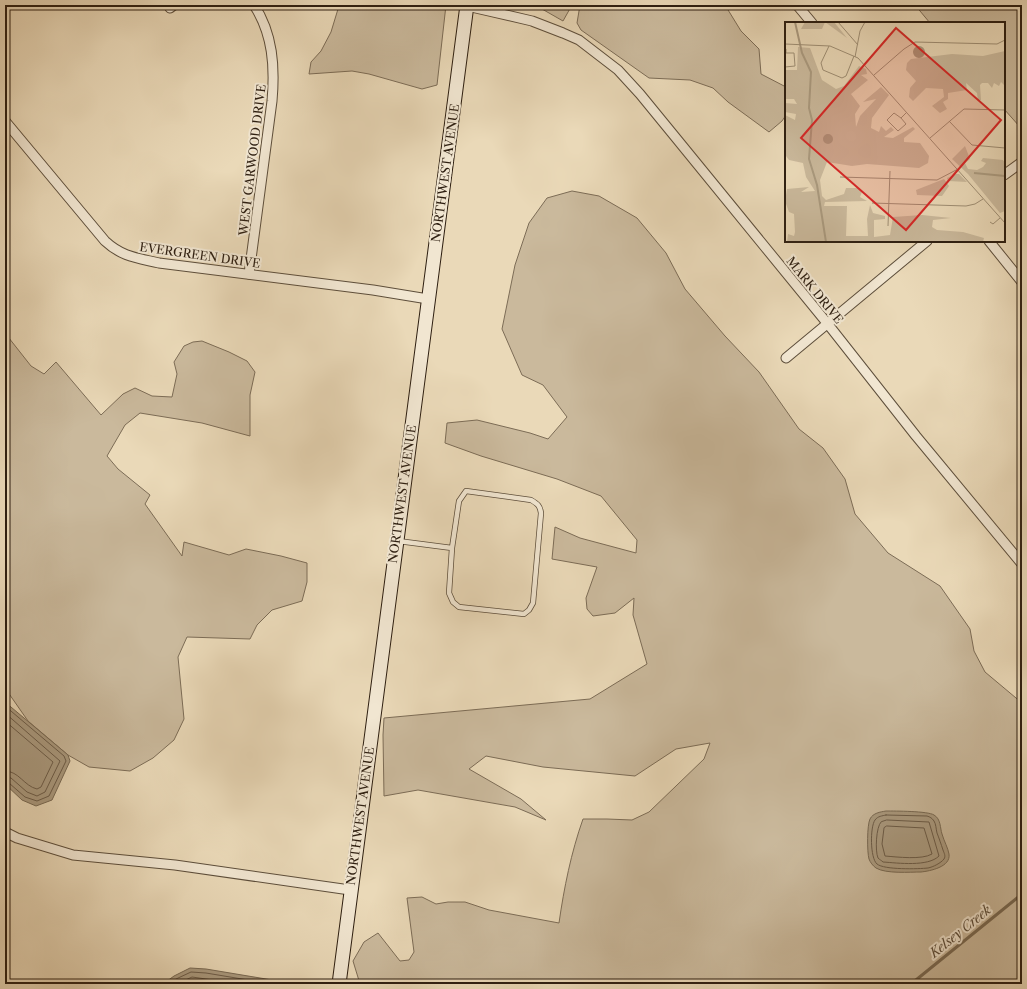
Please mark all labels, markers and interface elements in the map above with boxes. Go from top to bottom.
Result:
inset map [785,22,1005,242]
street label: WEST GARWOOD DRIVE [235,83,269,238]
street label: NORTHWEST AVENUE [428,103,462,243]
street label: EVERGREEN DRIVE [139,239,261,271]
street label: MARK DRIVE [783,253,847,327]
street label: NORTHWEST AVENUE [385,424,419,564]
street label: NORTHWEST AVENUE [343,746,377,886]
water label: Kelsey Creek [925,901,994,961]

